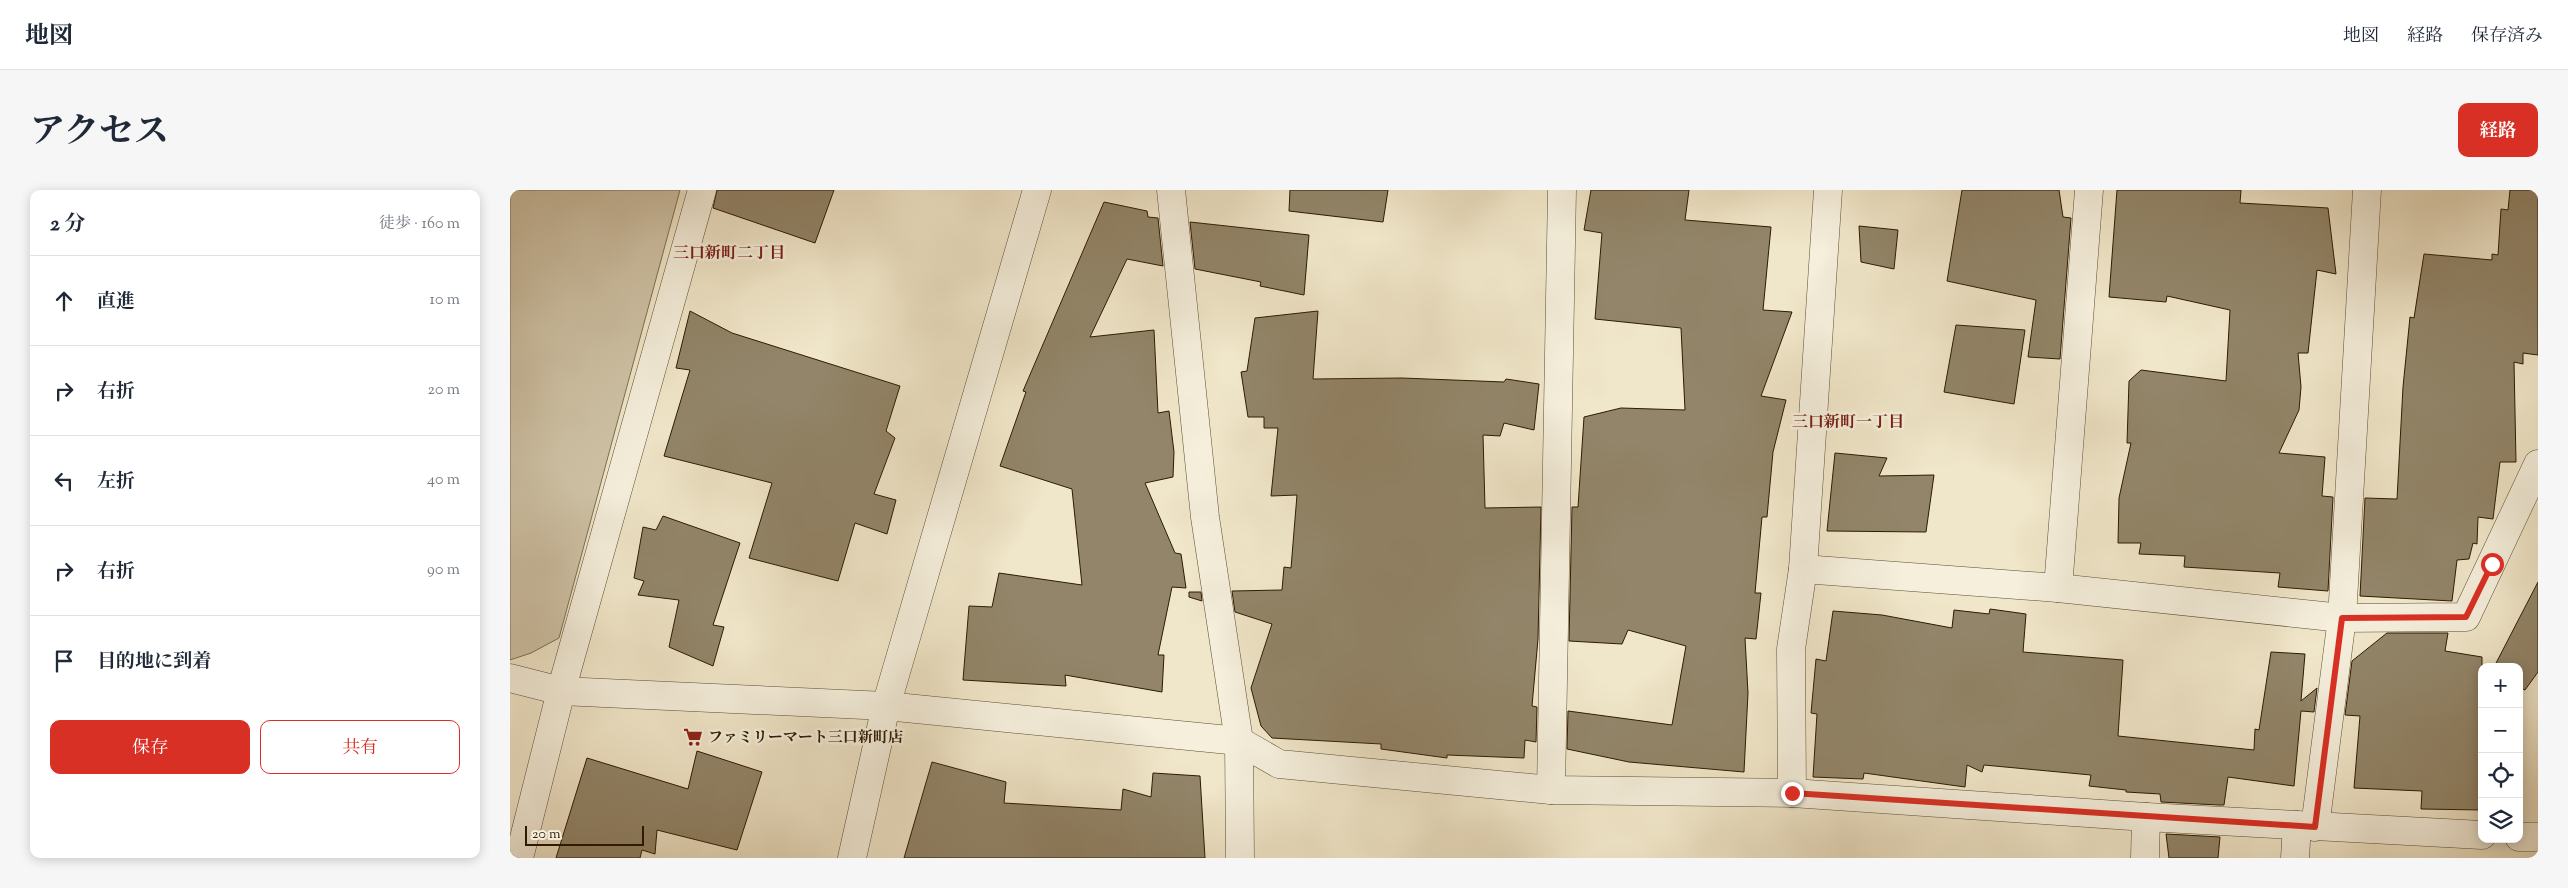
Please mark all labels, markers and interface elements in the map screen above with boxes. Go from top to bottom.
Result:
text: 地図 [25,20,73,54]
text: 地図 [2343,24,2379,50]
text: 経路 [2407,24,2443,50]
text: 保存済み [2471,24,2543,50]
button: 経路 [2458,103,2538,157]
text: アクセス [30,108,169,159]
text: 2 分 [50,210,85,240]
text: 徒歩 · 160 m [379,213,460,236]
district label: 三口新町二丁目 [673,243,785,266]
icon: ahead [50,287,78,315]
text: 直進 [97,289,135,316]
text: 10 m [430,289,460,312]
icon: right [50,377,78,405]
text: 右折 [97,379,135,406]
text: 20 m [427,379,460,402]
district label: 三口新町一丁目 [1792,412,1904,435]
icon: left [50,467,78,495]
text: 左折 [97,469,135,496]
text: 40 m [427,469,460,492]
route start [2481,553,2504,576]
icon: right [50,557,78,585]
text: 右折 [97,559,135,586]
text: 90 m [427,559,460,582]
icon: arrive [50,647,78,675]
text: 目的地に到着 [97,649,211,676]
map controls [2478,663,2523,843]
button: + [2478,663,2523,708]
button: − [2478,708,2523,753]
button: 保存 [50,720,250,774]
button: 共有 [260,720,460,774]
supermarket icon: ファミリーマート三口新町店 [682,726,704,748]
place label: ファミリーマート三口新町店 [708,728,903,749]
button: locate [2478,753,2523,798]
route end [1781,782,1804,805]
button: layers [2478,798,2523,843]
scale bar [525,823,644,846]
text: 20 m [532,825,561,845]

